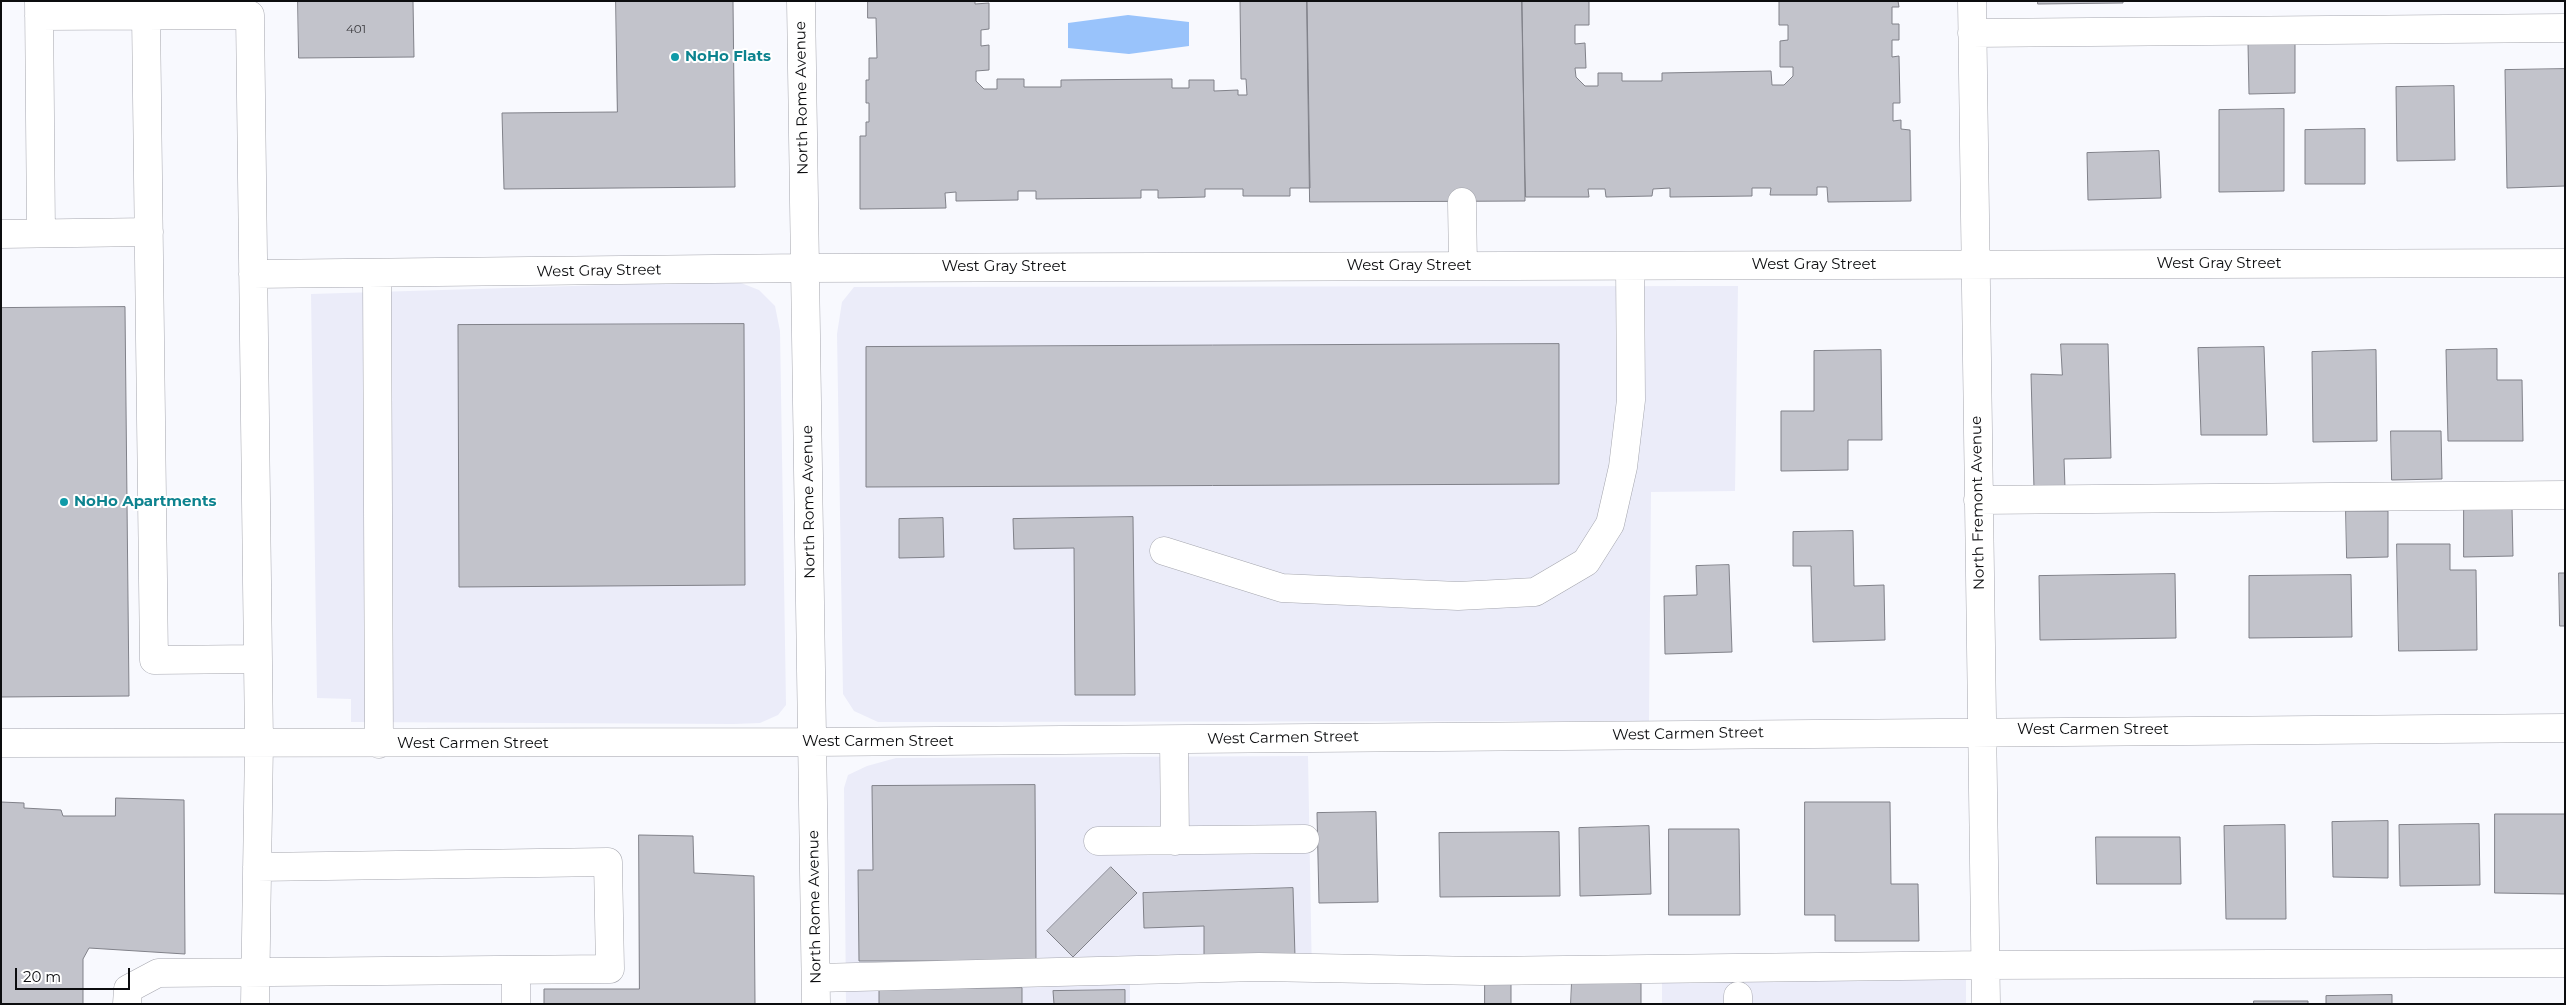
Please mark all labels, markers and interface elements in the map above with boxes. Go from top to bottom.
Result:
street label: North Rome Avenue [792,21,812,175]
house number: 401 [346,22,366,36]
place label: NoHo Flats [685,48,771,66]
marker: NoHo Flats [669,51,681,63]
street label: West Gray Street [2156,255,2282,273]
street label: West Gray Street [1751,256,1877,274]
street label: West Gray Street [1346,257,1472,275]
street label: West Gray Street [941,258,1067,276]
street label: West Gray Street [536,261,662,281]
street label: North Fremont Avenue [1967,416,1989,590]
street label: North Rome Avenue [799,425,819,579]
place label: NoHo Apartments [74,493,216,511]
marker: NoHo Apartments [58,496,70,508]
street label: West Carmen Street [2017,721,2169,739]
street label: West Carmen Street [1612,724,1764,744]
street label: West Carmen Street [1207,728,1359,748]
street label: West Carmen Street [802,733,954,751]
street label: West Carmen Street [397,735,549,753]
street label: North Rome Avenue [805,830,825,984]
scale bar [18,958,132,990]
text: 20 m [23,967,61,986]

